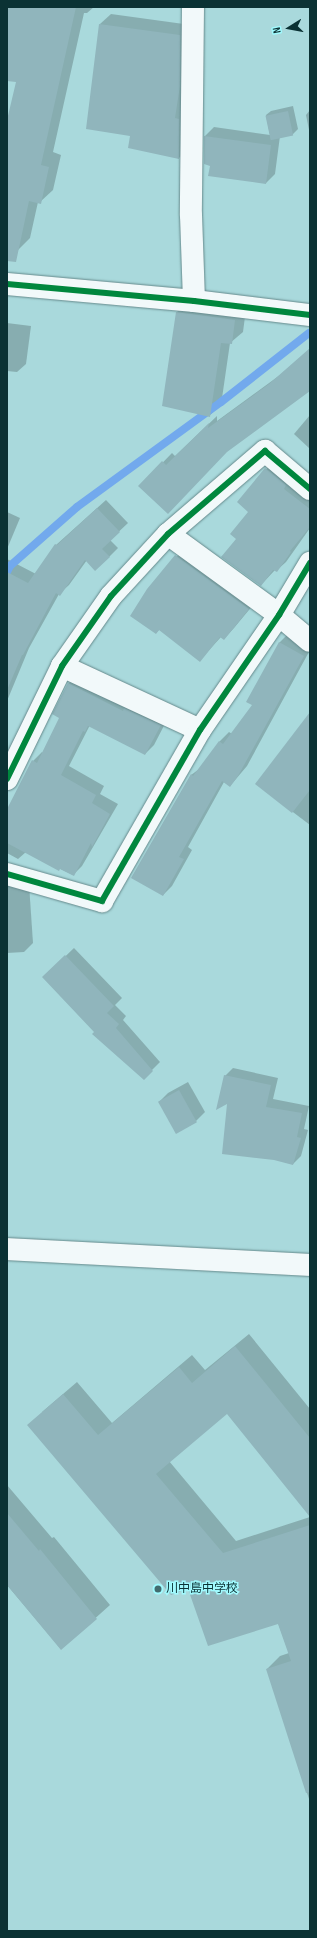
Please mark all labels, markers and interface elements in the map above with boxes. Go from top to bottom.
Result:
north arrow [269,8,309,48]
text: N [270,26,284,35]
place label: 川中島中学校 [166,1582,238,1596]
marker: 川中島中学校 [153,1584,163,1594]

